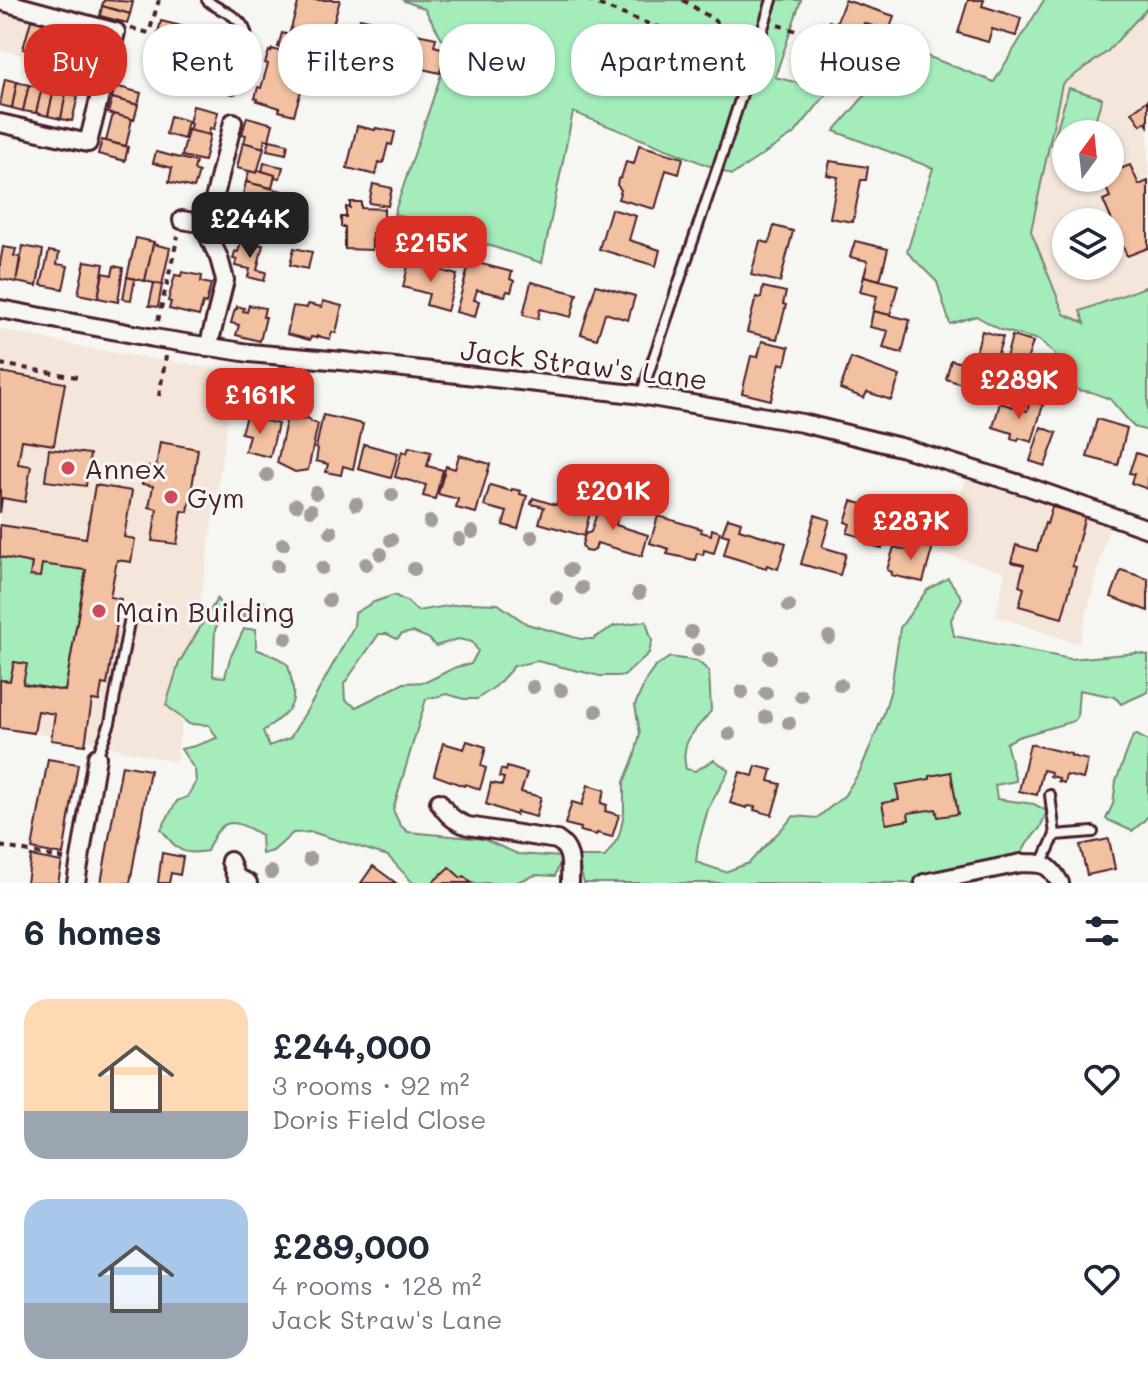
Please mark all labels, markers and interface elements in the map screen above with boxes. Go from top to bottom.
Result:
chip: Buy [24,24,127,96]
chip: Rent [143,24,262,96]
chip: Filters [278,24,423,96]
chip: New [439,24,555,96]
chip: Apartment [571,24,775,96]
chip: House [791,24,930,96]
north arrow [1052,120,1124,192]
map controls [1052,120,1124,280]
pin: £244K [194,192,306,260]
text: £244K [210,201,290,235]
button: layers [1052,208,1124,280]
pin: £215K [375,216,487,284]
text: £215K [394,225,468,259]
street label: Jack Straw's Lane [459,331,709,397]
pin: £289K [963,353,1075,421]
text: £289K [979,362,1059,396]
pin: £161K [204,368,316,436]
text: £161K [224,377,296,411]
place label: Annex [84,450,166,486]
marker: Annex [59,459,77,477]
pin: £201K [557,464,669,532]
text: £201K [575,473,651,507]
place label: Gym [187,479,245,515]
marker: Gym [162,488,180,506]
pin: £287K [855,494,967,562]
text: £287K [872,503,950,537]
place label: Main Building [115,593,294,629]
marker: Main Building [90,602,108,620]
text: 6 homes [24,909,162,954]
icon: filters [1080,909,1124,953]
text: £244,000 [272,1023,431,1068]
icon: home [88,1031,184,1127]
icon: heart [1080,1057,1124,1101]
text: 3 rooms · 92 m² [272,1068,470,1102]
text: Doris Field Close [272,1102,486,1136]
text: £289,000 [272,1223,430,1268]
icon: home [88,1231,184,1327]
icon: heart [1080,1257,1124,1301]
text: 4 rooms · 128 m² [272,1268,482,1302]
text: Jack Straw's Lane [272,1302,502,1336]

